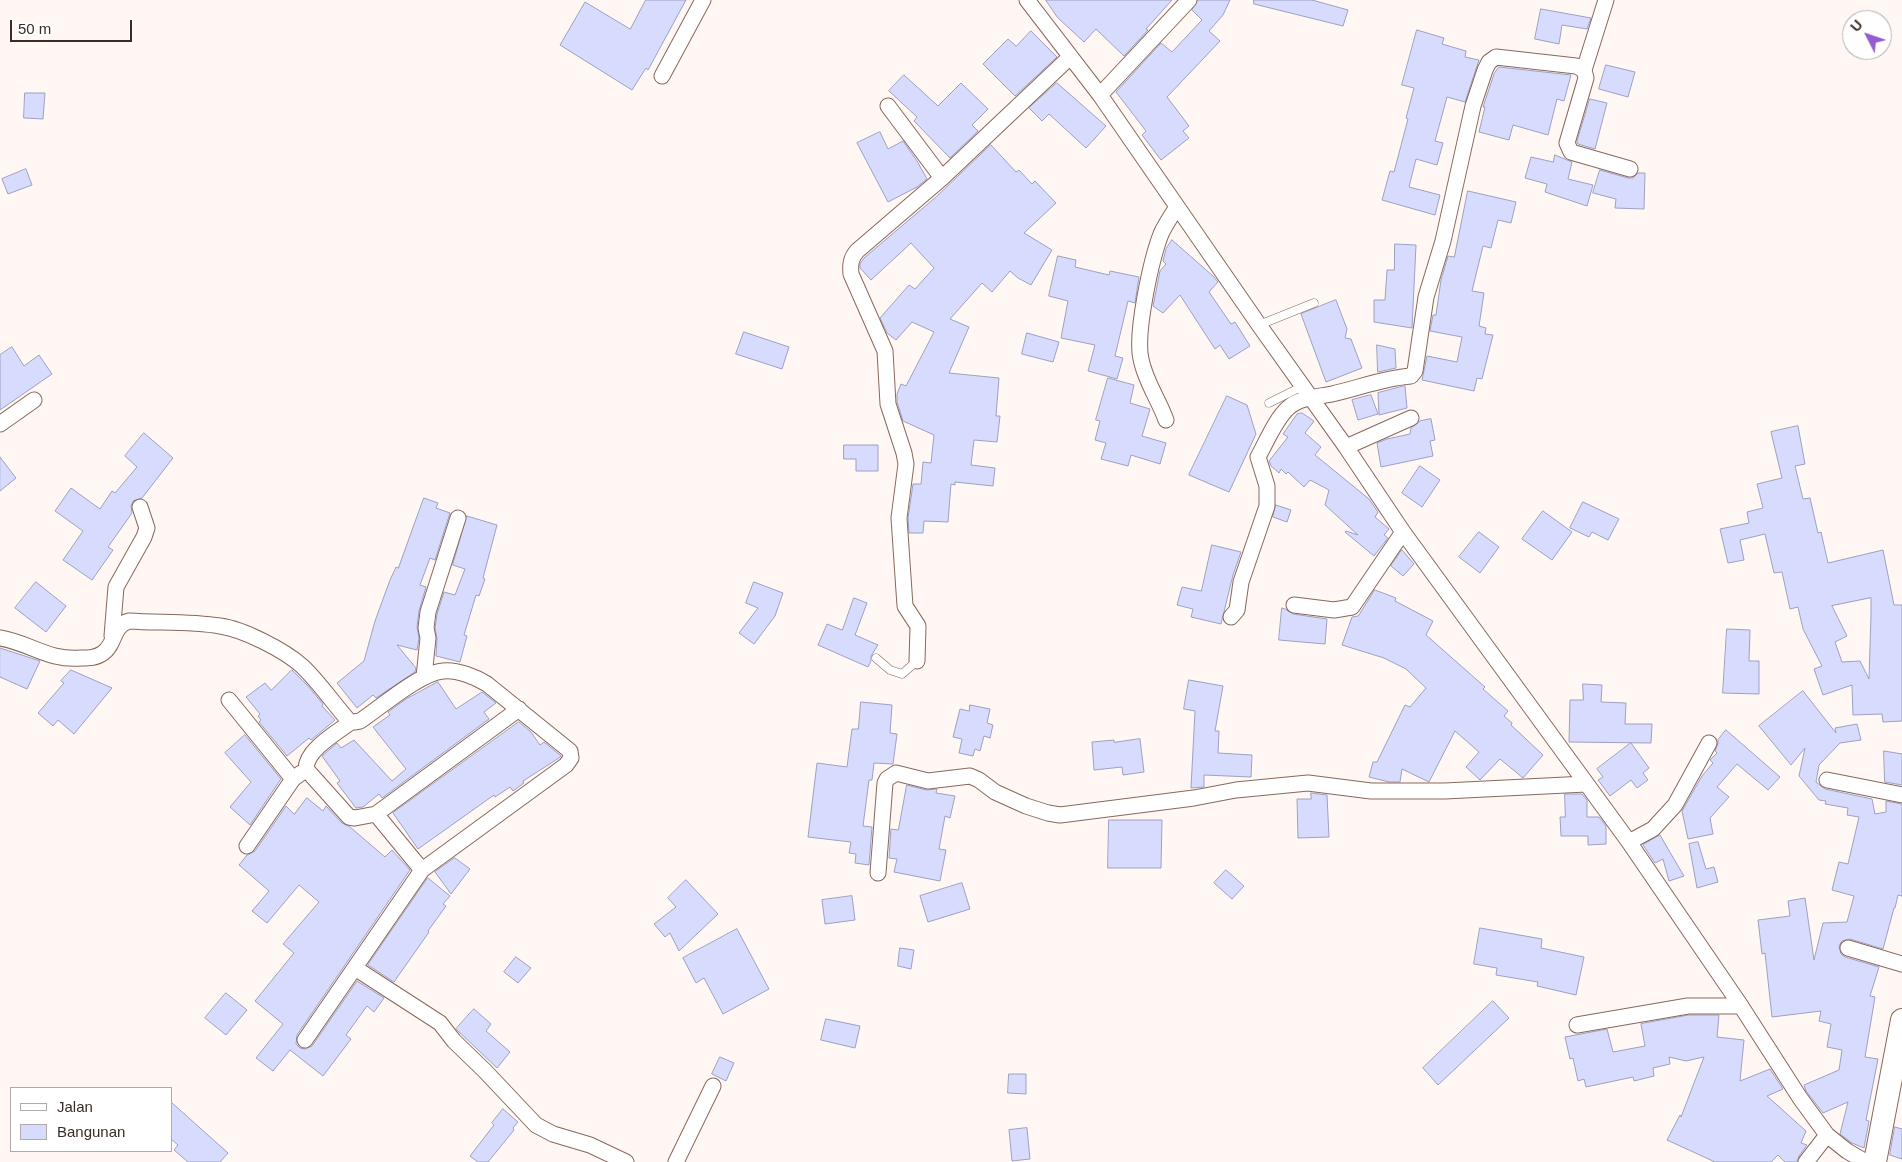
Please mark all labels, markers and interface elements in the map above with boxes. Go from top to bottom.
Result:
scale bar [12,10,135,42]
north arrow [1842,10,1892,60]
text: U [1847,17,1866,35]
text: 50 m [18,20,51,37]
legend [10,1087,172,1152]
text: Jalan [57,1098,93,1115]
text: Bangunan [57,1123,125,1140]

